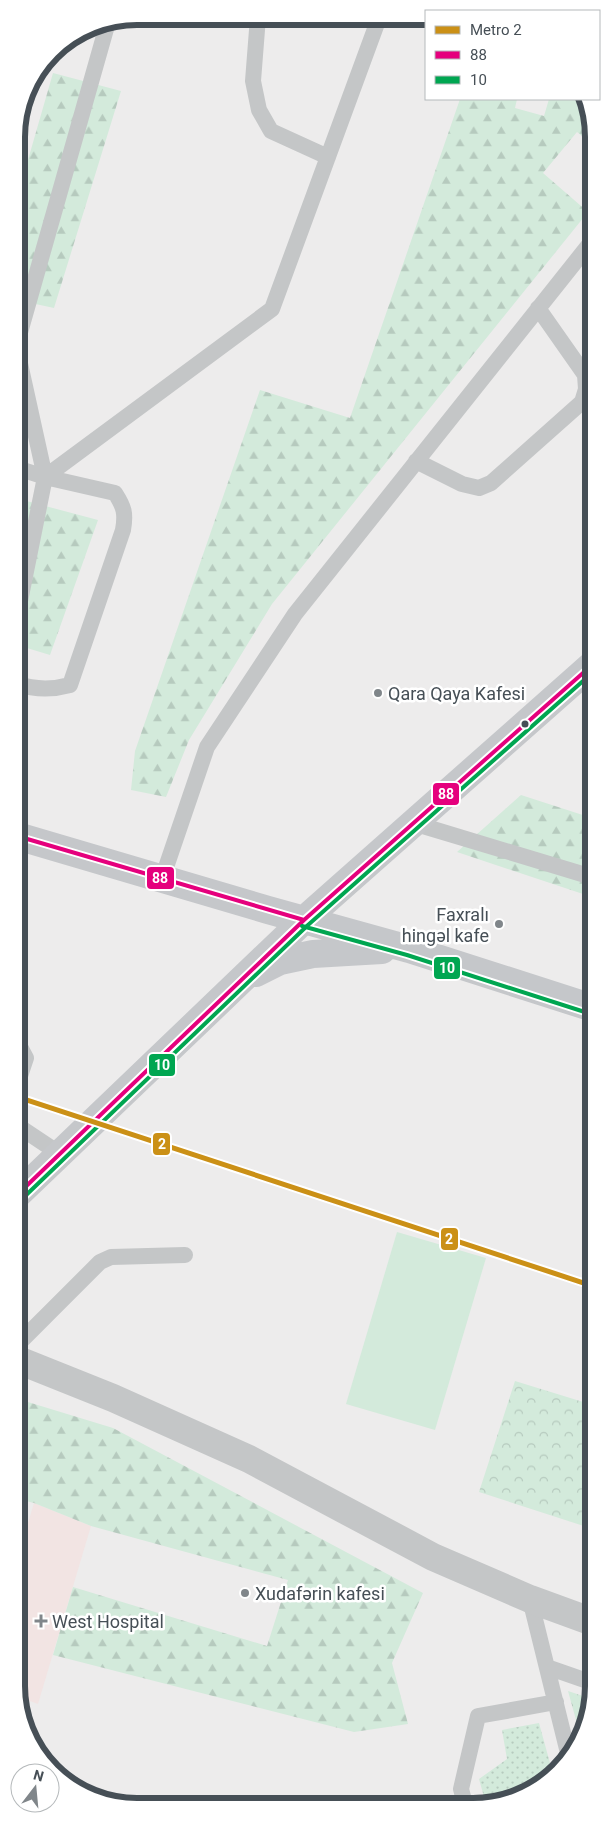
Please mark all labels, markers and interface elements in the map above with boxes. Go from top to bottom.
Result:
legend [425,10,600,100]
text: Metro 2 [470,21,522,39]
text: 88 [470,46,487,64]
text: 10 [470,71,487,89]
place label: Qara Qaya Kafesi [388,683,525,704]
marker: Qara Qaya Kafesi [372,687,384,699]
unlabelled marker [520,719,530,729]
line badge: 88 [432,782,460,806]
text: 88 [438,786,454,802]
line badge: 88 [146,866,175,890]
text: 88 [152,870,168,886]
place label: Faxralı hingəl kafe [402,904,489,946]
marker: Faxralı hingəl kafe [493,918,505,930]
line badge: 10 [433,956,461,980]
text: 10 [439,960,455,976]
line badge: 10 [148,1053,176,1077]
text: 10 [154,1057,170,1073]
line badge: 2 [152,1132,171,1156]
text: 2 [158,1136,166,1152]
line badge: 2 [440,1227,459,1251]
text: 2 [445,1231,453,1247]
place label: Xudafərin kafesi [255,1583,385,1604]
marker: Xudafərin kafesi [239,1587,251,1599]
place label: West Hospital [52,1611,164,1632]
marker: West Hospital [34,1614,48,1628]
north arrow [10,1763,60,1813]
text: N [32,1766,46,1785]

